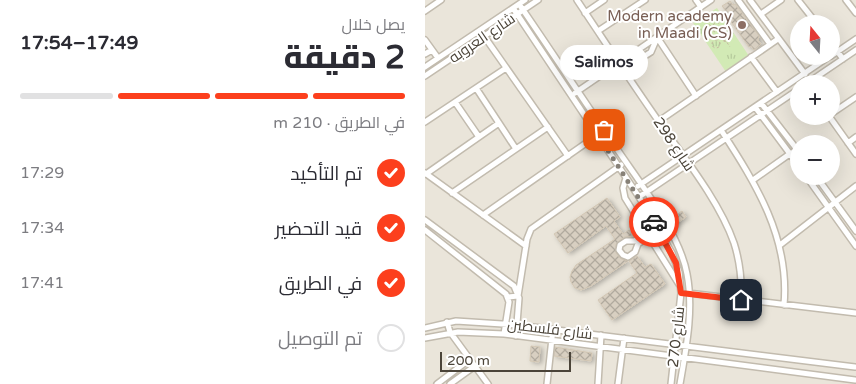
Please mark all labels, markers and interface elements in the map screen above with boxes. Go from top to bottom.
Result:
place label: Modern academy in Maadi (CS) [607,7,732,42]
street label: شارع العروبه [445,9,520,68]
text: يصل خلال [341,15,405,35]
north arrow [790,15,840,65]
map controls [790,15,840,185]
marker: Modern academy in Maadi (CS) [736,19,748,31]
text: 17:49–17:54 [20,32,138,54]
text: 2 دقيقة [284,39,405,77]
callout: Salimos [560,45,648,80]
text: Salimos [575,52,633,72]
button: + [790,75,840,125]
pin [583,109,625,151]
text: في الطريق · 210 m [273,113,405,133]
street label: شارع 298 [648,114,699,176]
icon: bag [590,116,618,144]
button: − [790,135,840,185]
icon: check [377,159,405,187]
text: 17:29 [20,163,64,183]
text: تم التأكيد [290,163,362,185]
courier [629,197,679,247]
icon: car [640,208,668,236]
icon: check [377,214,405,242]
text: 17:34 [20,218,64,238]
text: قيد التحضير [275,218,362,240]
icon: check [377,269,405,297]
text: 17:41 [20,273,64,293]
text: في الطريق [279,273,362,295]
pin [720,279,762,321]
icon: home [727,286,755,314]
street label: شارع 270 [664,306,690,369]
street label: شارع فلسطين [506,315,594,345]
text: تم التوصيل [278,328,362,350]
scale bar [440,349,571,372]
text: 200 m [447,352,490,369]

